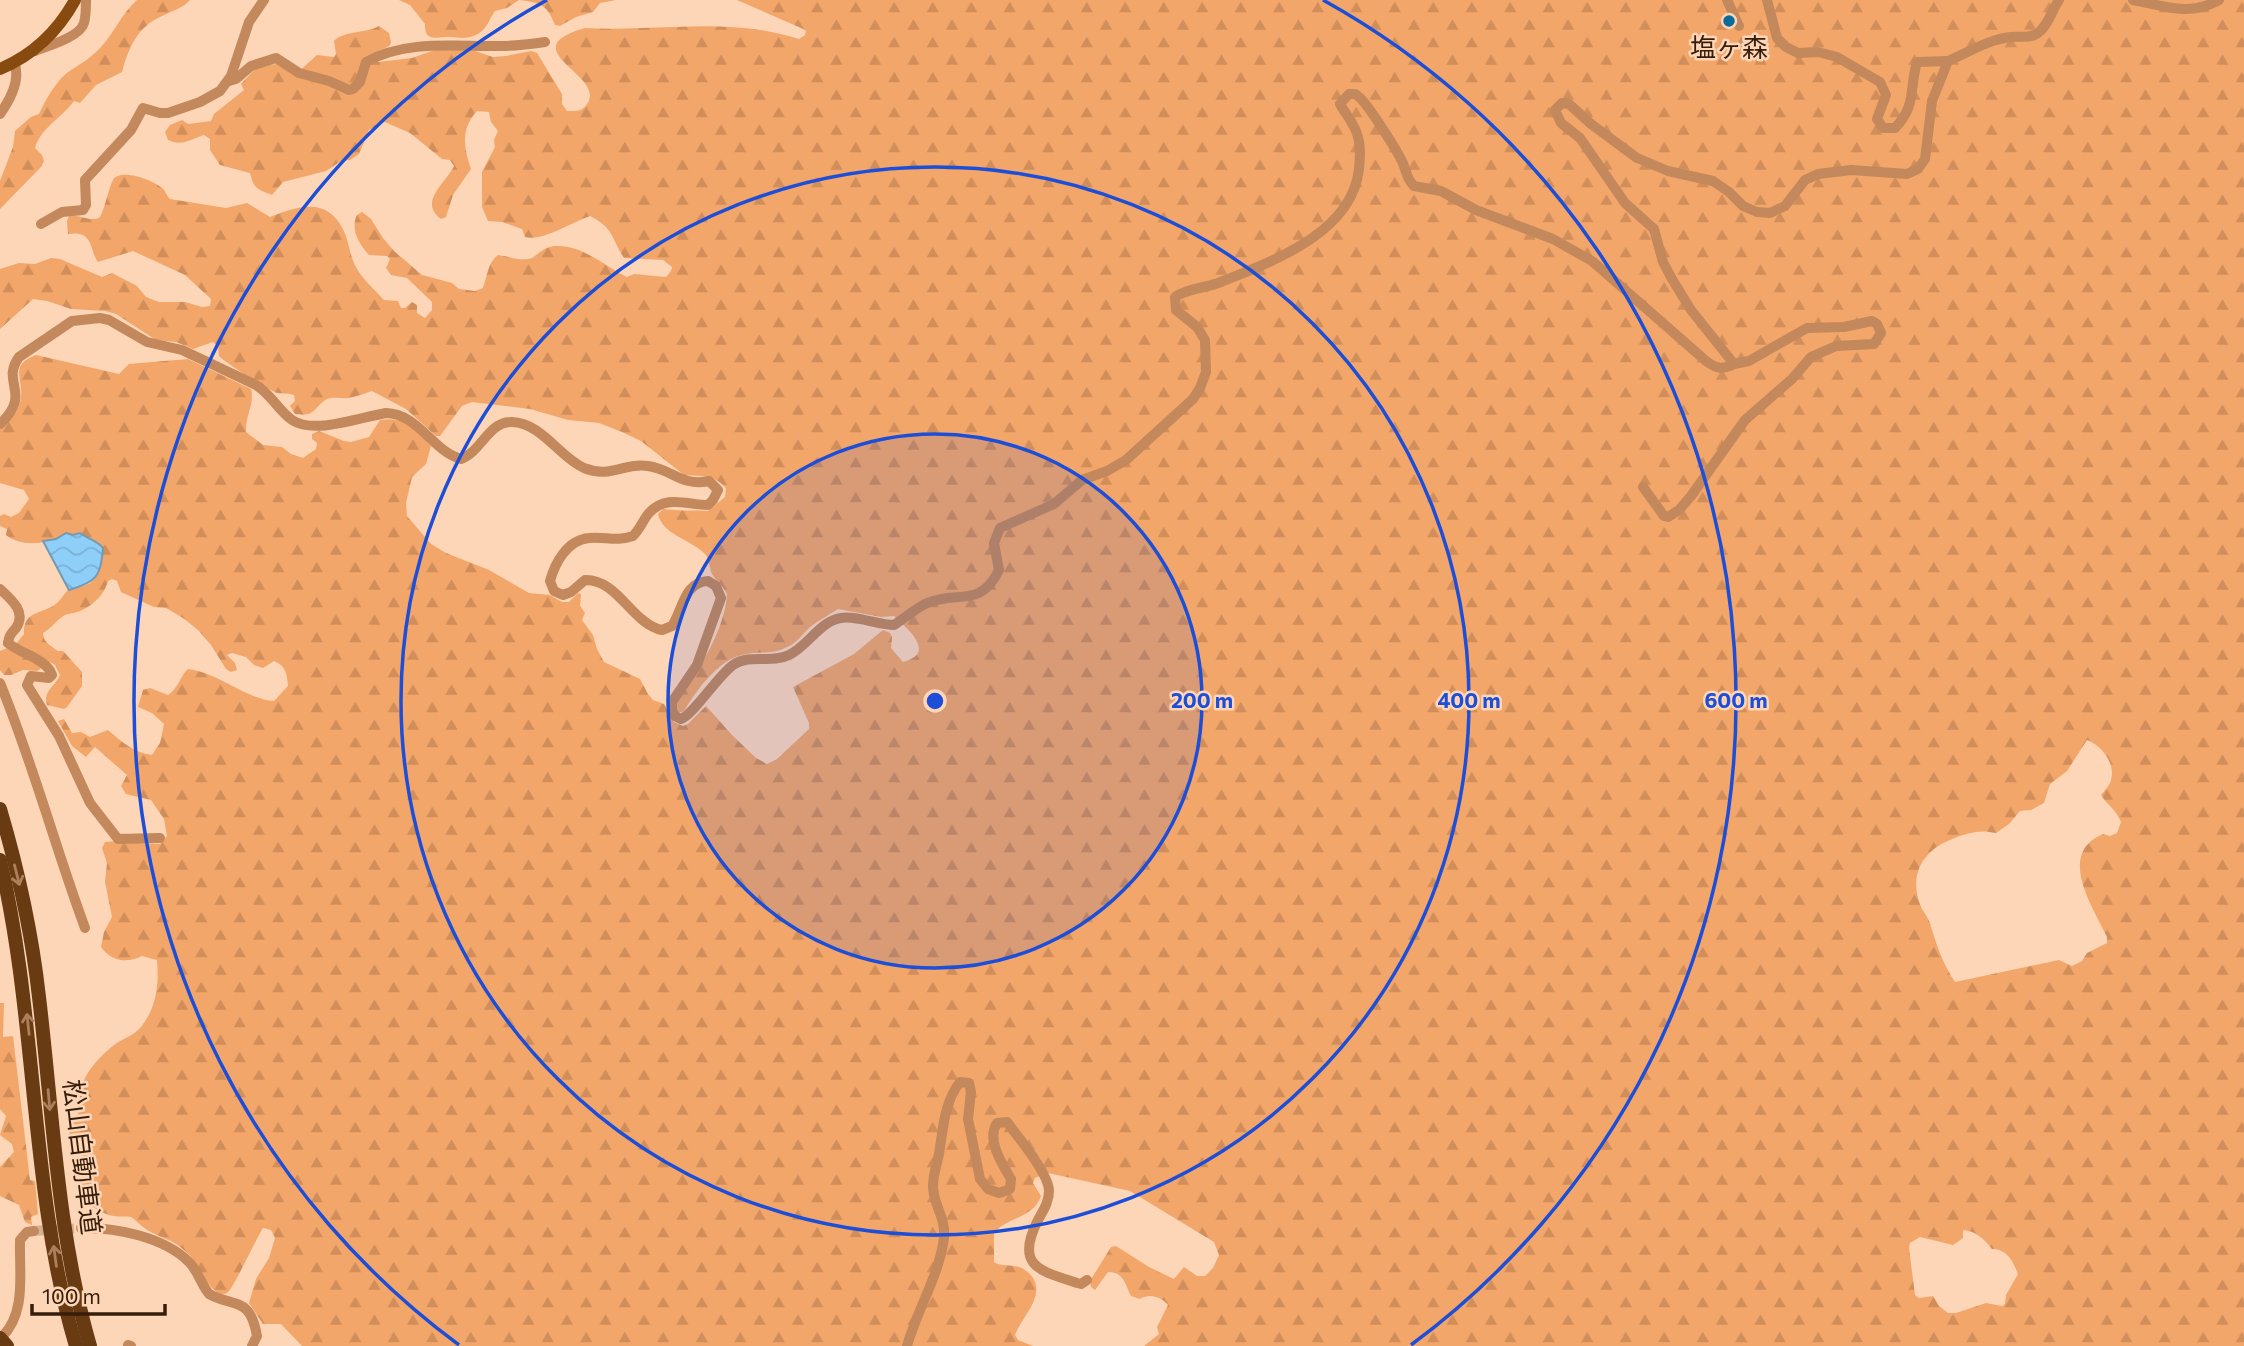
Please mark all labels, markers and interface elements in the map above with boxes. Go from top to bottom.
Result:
marker: 塩ヶ森 [1721,13,1737,29]
place label: 塩ヶ森 [1690,31,1768,62]
text: 200 m [1171,687,1233,712]
text: 400 m [1437,687,1501,712]
text: 600 m [1704,687,1768,712]
centre of rings [923,689,947,713]
one-way arrow [11,863,24,886]
one-way arrow [21,1013,34,1035]
street label: 松山自動車道 [59,1078,108,1236]
one-way arrow [43,1088,56,1110]
one-way arrow [48,1245,61,1268]
scale bar [32,1272,164,1316]
text: 100 m [42,1283,101,1308]

